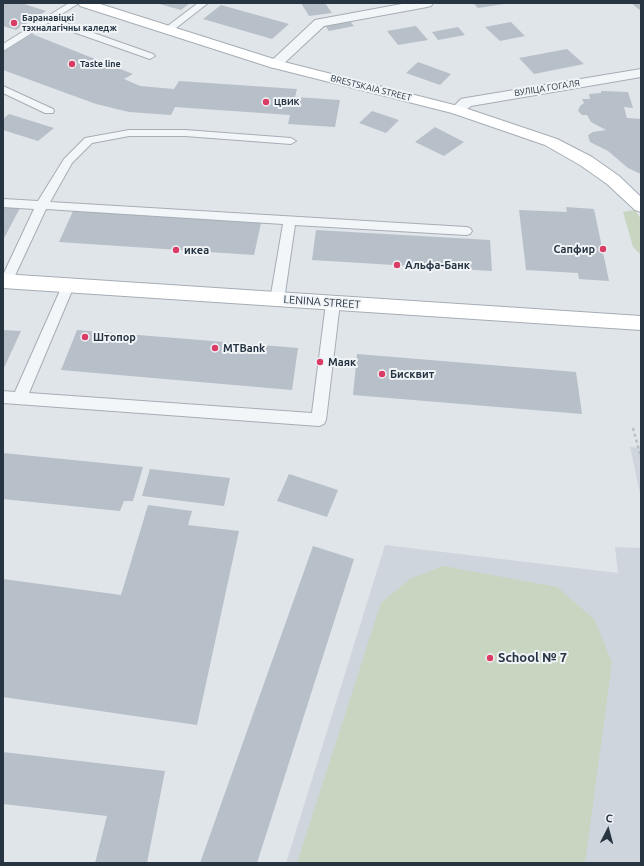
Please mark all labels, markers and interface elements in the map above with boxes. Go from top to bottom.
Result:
place label: Баранавіцкі тэхналагічны каледж [22,13,117,34]
marker: Баранавіцкі тэхналагічны каледж [9,18,19,28]
marker: Taste line [67,59,77,69]
place label: Taste line [80,59,121,69]
street label: BRESTSKAIA STREET [329,73,413,103]
street label: ВУЛІЦА ГОГАЛЯ [513,77,581,99]
marker: ЦВИК [261,97,271,107]
place label: ЦВИК [274,97,300,107]
place label: Сапфир [553,242,595,256]
place label: икеа [184,243,209,257]
marker: Сапфир [598,244,608,254]
marker: икеа [171,245,181,255]
place label: Альфа-Банк [405,258,470,272]
marker: Альфа-Банк [392,260,402,270]
street label: LENINA STREET [283,293,361,311]
place label: Штопор [93,330,136,344]
marker: Штопор [80,332,90,342]
place label: MTBank [223,341,265,355]
marker: MTBank [210,343,220,353]
place label: Маяк [328,355,356,369]
marker: Маяк [315,357,325,367]
place label: Бисквит [390,367,434,381]
marker: Бисквит [377,369,387,379]
place label: School № 7 [498,650,567,666]
marker: School № 7 [485,653,495,663]
north arrow [588,810,628,850]
text: С [605,812,613,824]

